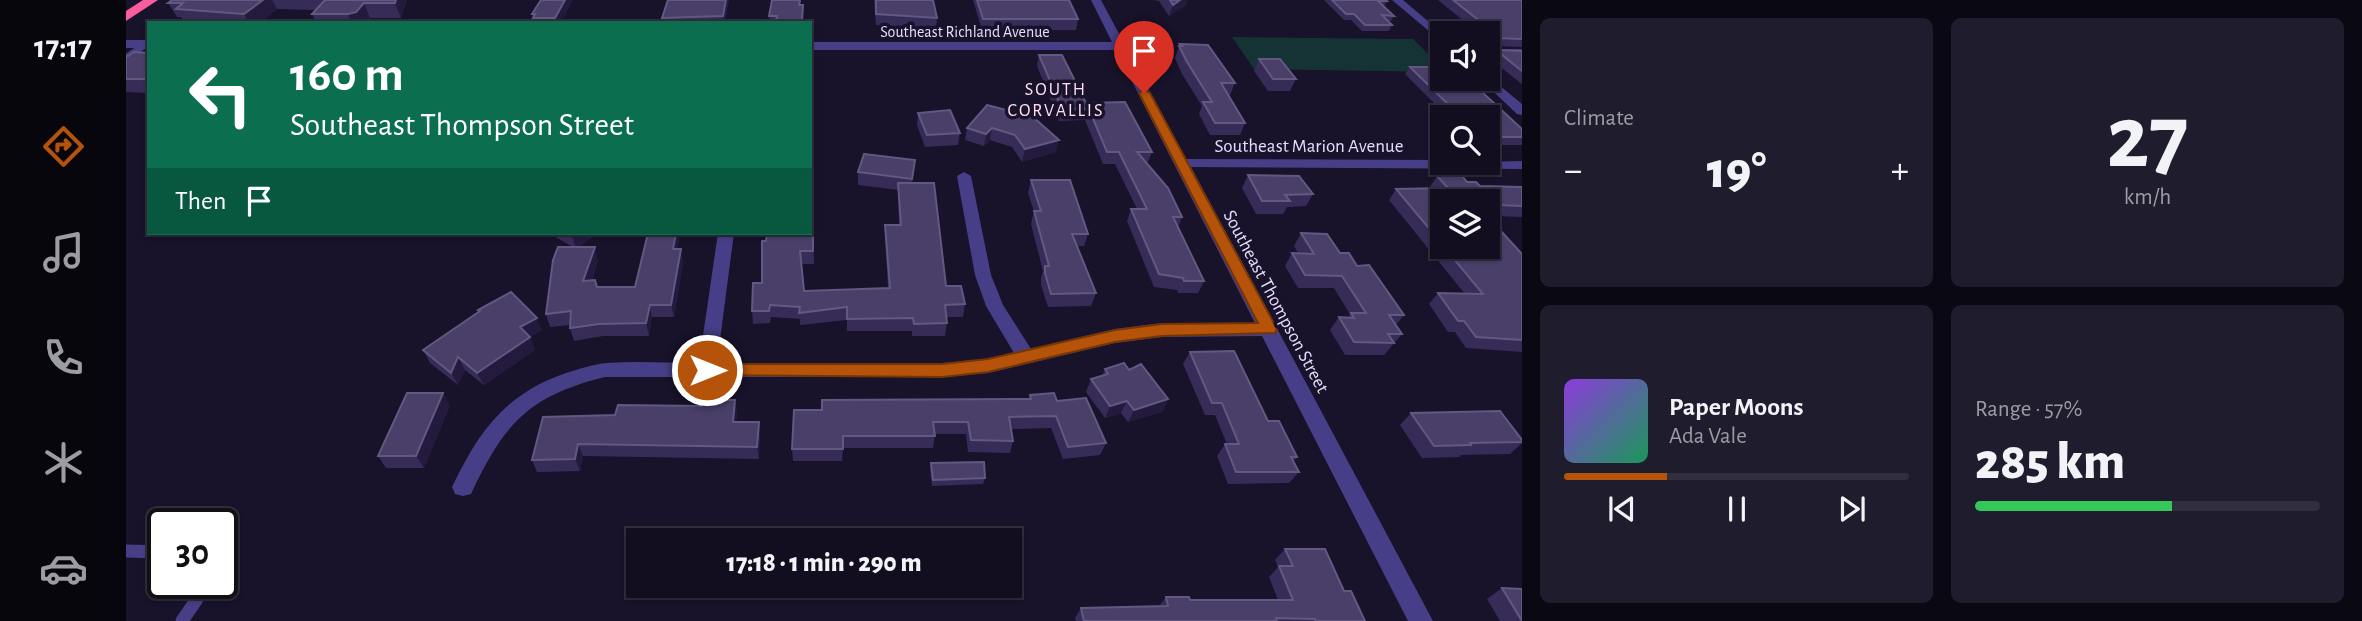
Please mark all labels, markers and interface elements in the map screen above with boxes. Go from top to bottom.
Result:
pin [1114,21,1174,93]
map controls [1430,21,1500,259]
button: sound [1430,21,1500,91]
street label: Southeast Richland Avenue [880,24,1050,40]
text: 17:17 [34,31,92,63]
icon: arrive [1125,32,1163,70]
icon: left [175,49,266,140]
text: 160 m [290,51,404,100]
district label: SOUTH CORVALLIS [1008,81,1104,120]
text: 27 [2106,93,2189,184]
button: search [1430,105,1500,175]
text: Climate [1564,107,1634,130]
text: Southeast Thompson Street [290,109,634,141]
icon: directions [39,122,88,171]
street label: Southeast Marion Avenue [1215,137,1403,156]
text: 19° [1707,145,1766,197]
text: − [1564,152,1582,190]
text: + [1891,152,1909,190]
icon: arrive [240,182,278,220]
text: km/h [2124,186,2171,209]
text: Then [175,188,226,214]
button: layers [1430,189,1500,259]
street label: Southeast Thompson Street [1219,207,1332,396]
icon: music [39,228,88,277]
icon: phone [39,333,88,382]
position arrow [670,333,744,407]
text: Paper Moons [1669,394,1804,420]
text: Range · 57% [1975,398,2082,421]
text: Ada Vale [1669,425,1747,448]
text: 285 km [1975,436,2125,488]
icon: climate [39,438,88,487]
icon: previous [1603,490,1641,528]
icon: pause [1718,490,1756,528]
icon: next [1833,490,1871,528]
speed limit sign: 30 [147,508,238,599]
icon: car [39,544,88,593]
text: 17:18 · 1 min · 290 m [726,550,922,576]

